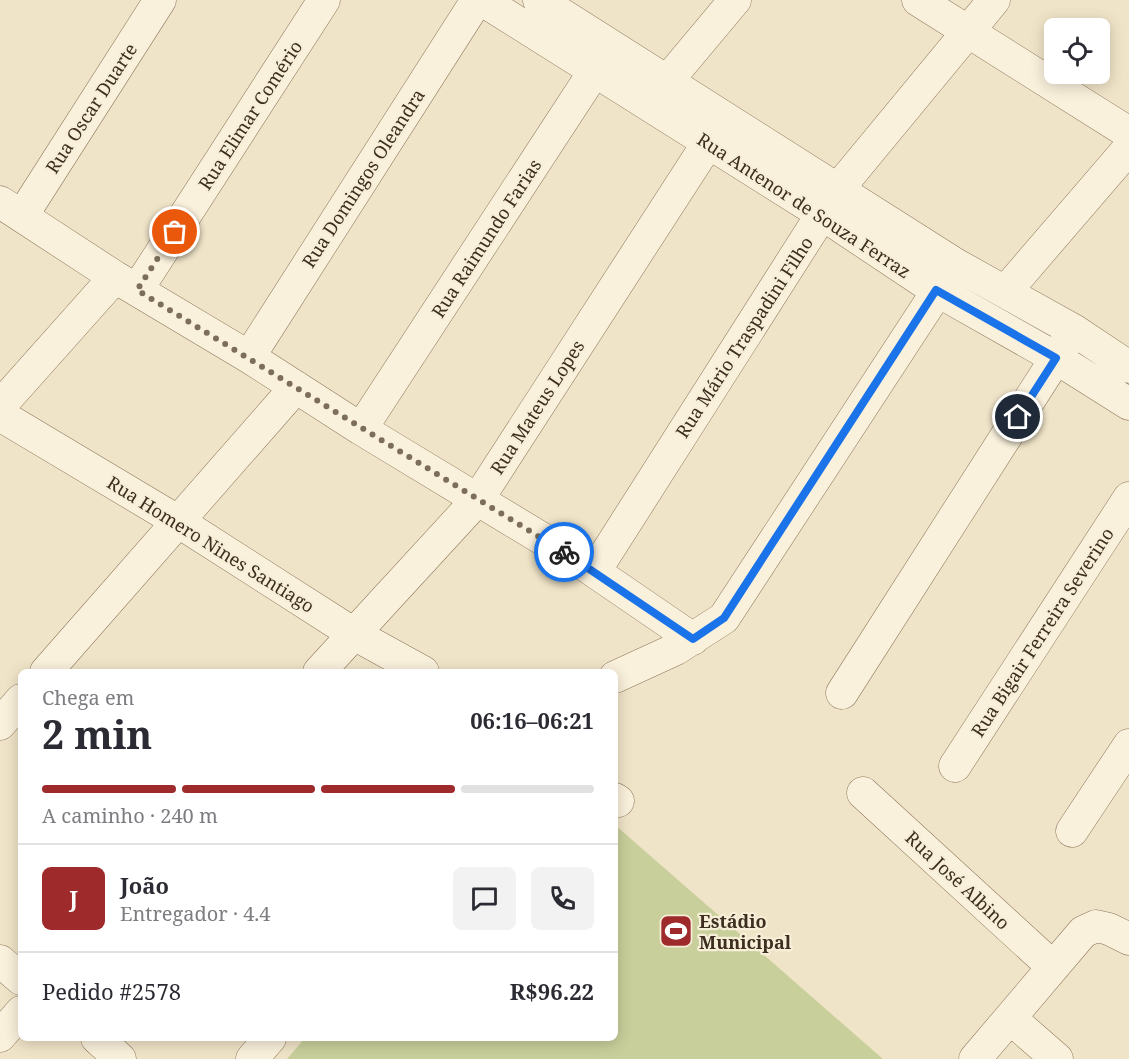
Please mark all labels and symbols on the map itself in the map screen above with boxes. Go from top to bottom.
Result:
street label: Rua Elimar Comério [193,36,307,194]
street label: Rua Oscar Duarte [40,38,142,178]
street label: Rua Domingos Oleandra [296,84,430,272]
street label: Rua Antenor de Souza Ferraz [693,127,915,283]
street label: Rua Raimundo Farias [426,154,546,322]
pin [149,206,200,257]
street label: Rua Mário Traspadini Filho [670,232,818,442]
street label: Rua Mateus Lopes [485,335,589,479]
pin [992,391,1043,442]
street label: Rua Homero Nines Santiago [103,470,319,618]
courier [534,522,594,582]
street label: Rua Bigair Ferreira Severino [965,523,1119,741]
street label: Rua José Albino [901,825,1015,935]
place label: Estádio Municipal [699,909,792,954]
sports icon: Estádio Municipal [658,913,694,949]

